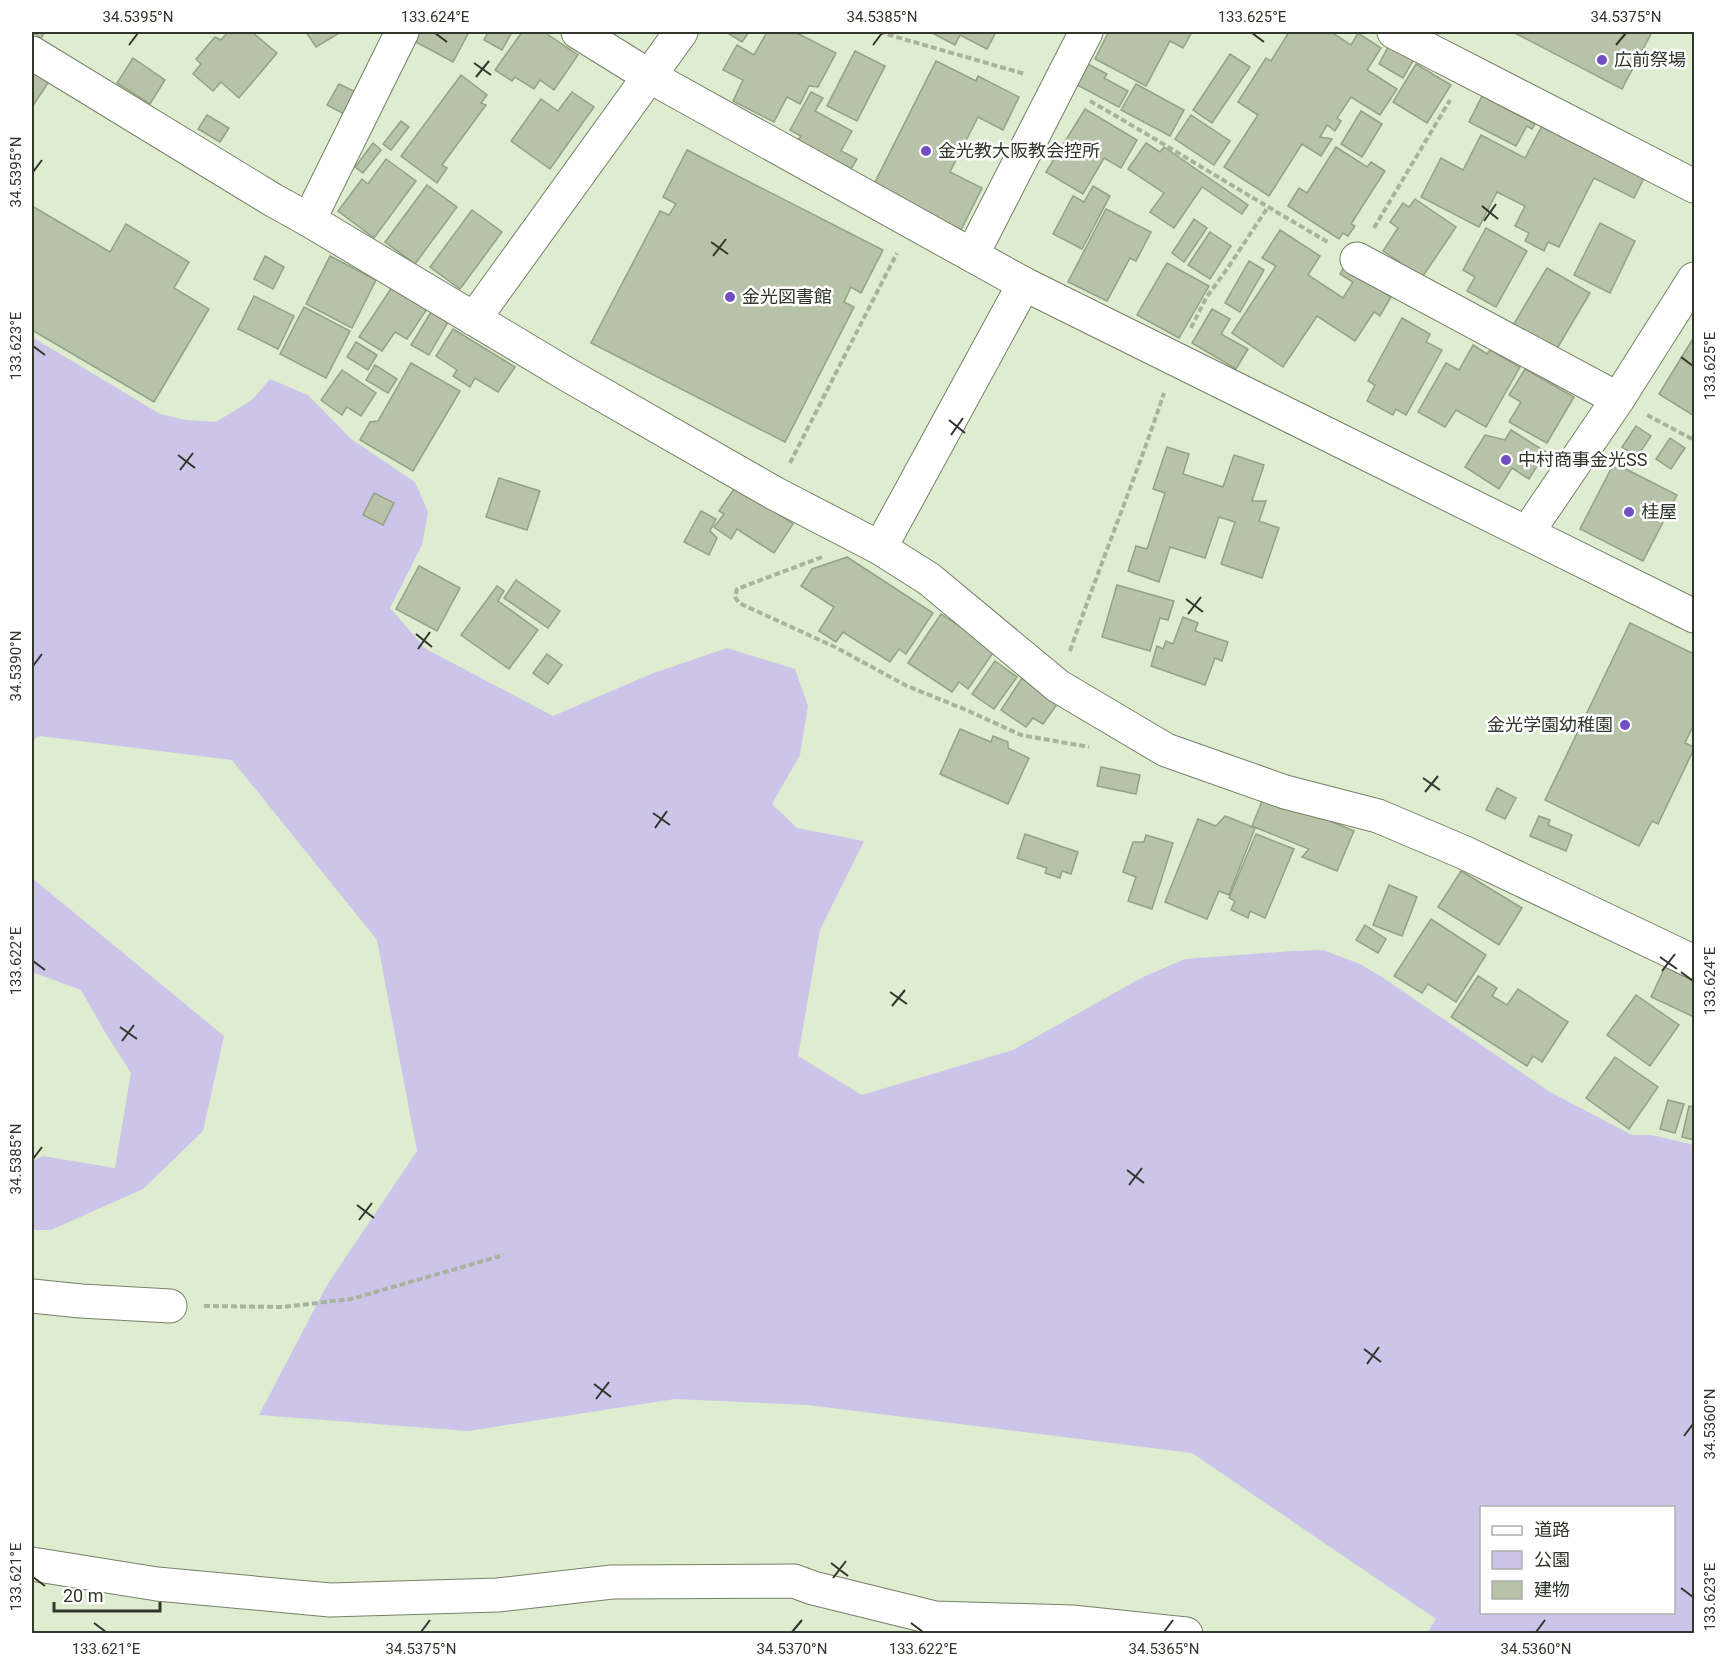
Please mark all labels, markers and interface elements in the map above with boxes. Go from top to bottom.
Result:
text: 34.5395°N [103,8,173,26]
text: 133.624°E [401,8,470,26]
text: 34.5385°N [847,8,917,26]
text: 133.625°E [1218,8,1287,26]
text: 34.5375°N [1591,8,1661,26]
place label: 広前祭場 [1614,49,1686,70]
marker: 広前祭場 [1595,53,1609,67]
text: 34.5395°N [7,137,25,207]
place label: 金光教大阪教会控所 [938,140,1100,161]
marker: 金光教大阪教会控所 [919,144,933,158]
place label: 金光図書館 [742,286,832,307]
marker: 金光図書館 [723,290,737,304]
text: 133.623°E [7,311,25,380]
text: 133.625°E [1701,331,1719,400]
place label: 中村商事金光SS [1518,449,1648,470]
marker: 中村商事金光SS [1499,453,1513,467]
place label: 桂屋 [1641,501,1677,522]
marker: 桂屋 [1622,505,1636,519]
text: 34.5390°N [7,631,25,701]
place label: 金光学園幼稚園 [1487,714,1613,735]
marker: 金光学園幼稚園 [1618,718,1632,732]
text: 133.622°E [7,926,25,995]
text: 133.624°E [1701,946,1719,1015]
text: 34.5385°N [7,1124,25,1194]
text: 34.5360°N [1701,1389,1719,1459]
legend [1480,1506,1675,1614]
text: 道路 [1534,1519,1570,1540]
text: 133.621°E [7,1542,25,1611]
text: 公園 [1534,1549,1570,1570]
text: 133.623°E [1701,1562,1719,1631]
scale bar [54,1575,160,1613]
text: 建物 [1534,1579,1570,1600]
text: 20 m [63,1585,103,1606]
text: 133.621°E [72,1640,141,1658]
text: 34.5375°N [386,1640,456,1658]
text: 34.5370°N [757,1640,827,1658]
text: 133.622°E [889,1640,958,1658]
text: 34.5365°N [1129,1640,1199,1658]
text: 34.5360°N [1501,1640,1571,1658]

